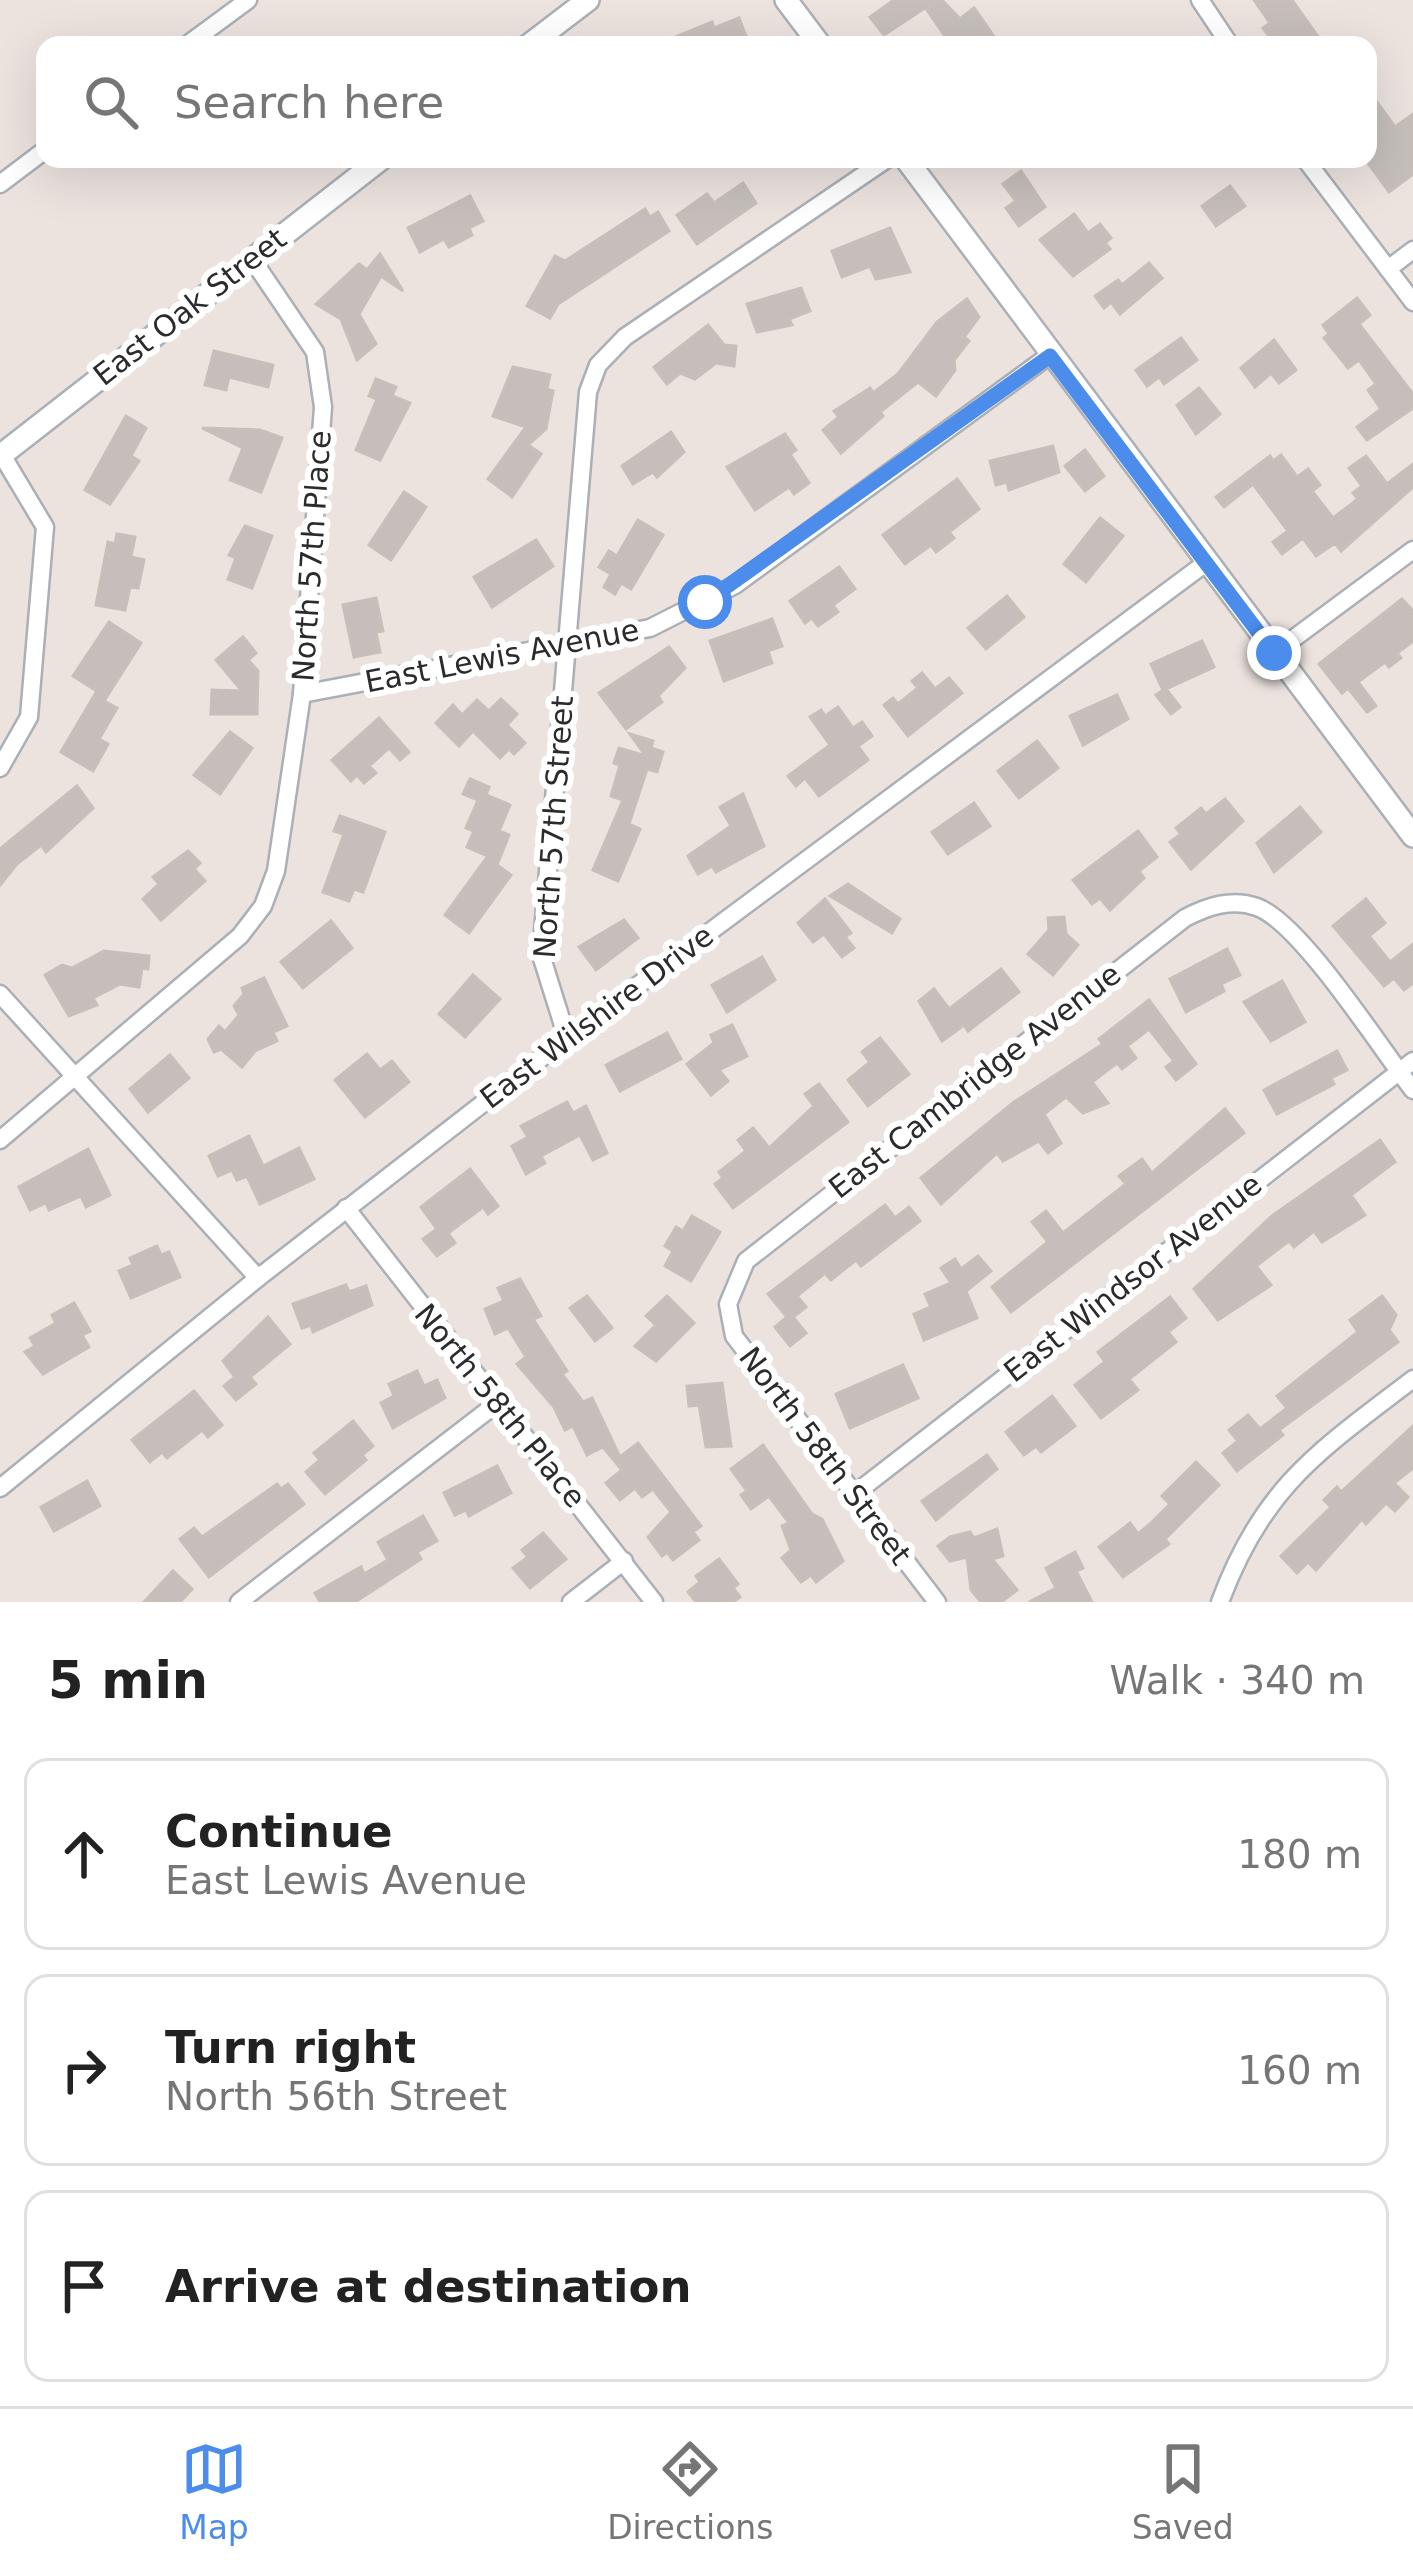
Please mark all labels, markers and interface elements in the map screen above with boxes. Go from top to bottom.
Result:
search box [36,36,1377,168]
icon: search [78,69,144,135]
text: Search here [174,76,444,129]
street label: East Oak Street [87,221,293,393]
street label: North 57th Place [285,429,338,683]
route start [678,575,732,629]
street label: East Lewis Avenue [362,612,642,699]
route end [1247,626,1301,680]
street label: North 57th Street [527,694,580,959]
street label: East Wilshire Drive [473,918,720,1116]
street label: East Cambridge Avenue [822,956,1127,1205]
street label: East Windsor Avenue [997,1166,1268,1389]
street label: North 58th Place [408,1297,593,1515]
street label: North 58th Street [732,1340,919,1571]
text: 5 min [48,1651,208,1710]
text: Walk · 340 m [1110,1658,1365,1703]
text: Continue [165,1805,393,1858]
icon: ahead [51,1821,117,1887]
text: 180 m [1237,1832,1362,1877]
text: East Lewis Avenue [165,1858,527,1903]
text: Turn right [165,2021,416,2074]
icon: right [51,2037,117,2103]
text: 160 m [1237,2048,1362,2093]
text: North 56th Street [165,2074,507,2119]
icon: arrive [51,2253,117,2319]
text: Arrive at destination [165,2260,691,2313]
tab: Map [179,2436,249,2547]
tab: Directions [607,2436,773,2547]
tab: Saved [1132,2436,1234,2547]

